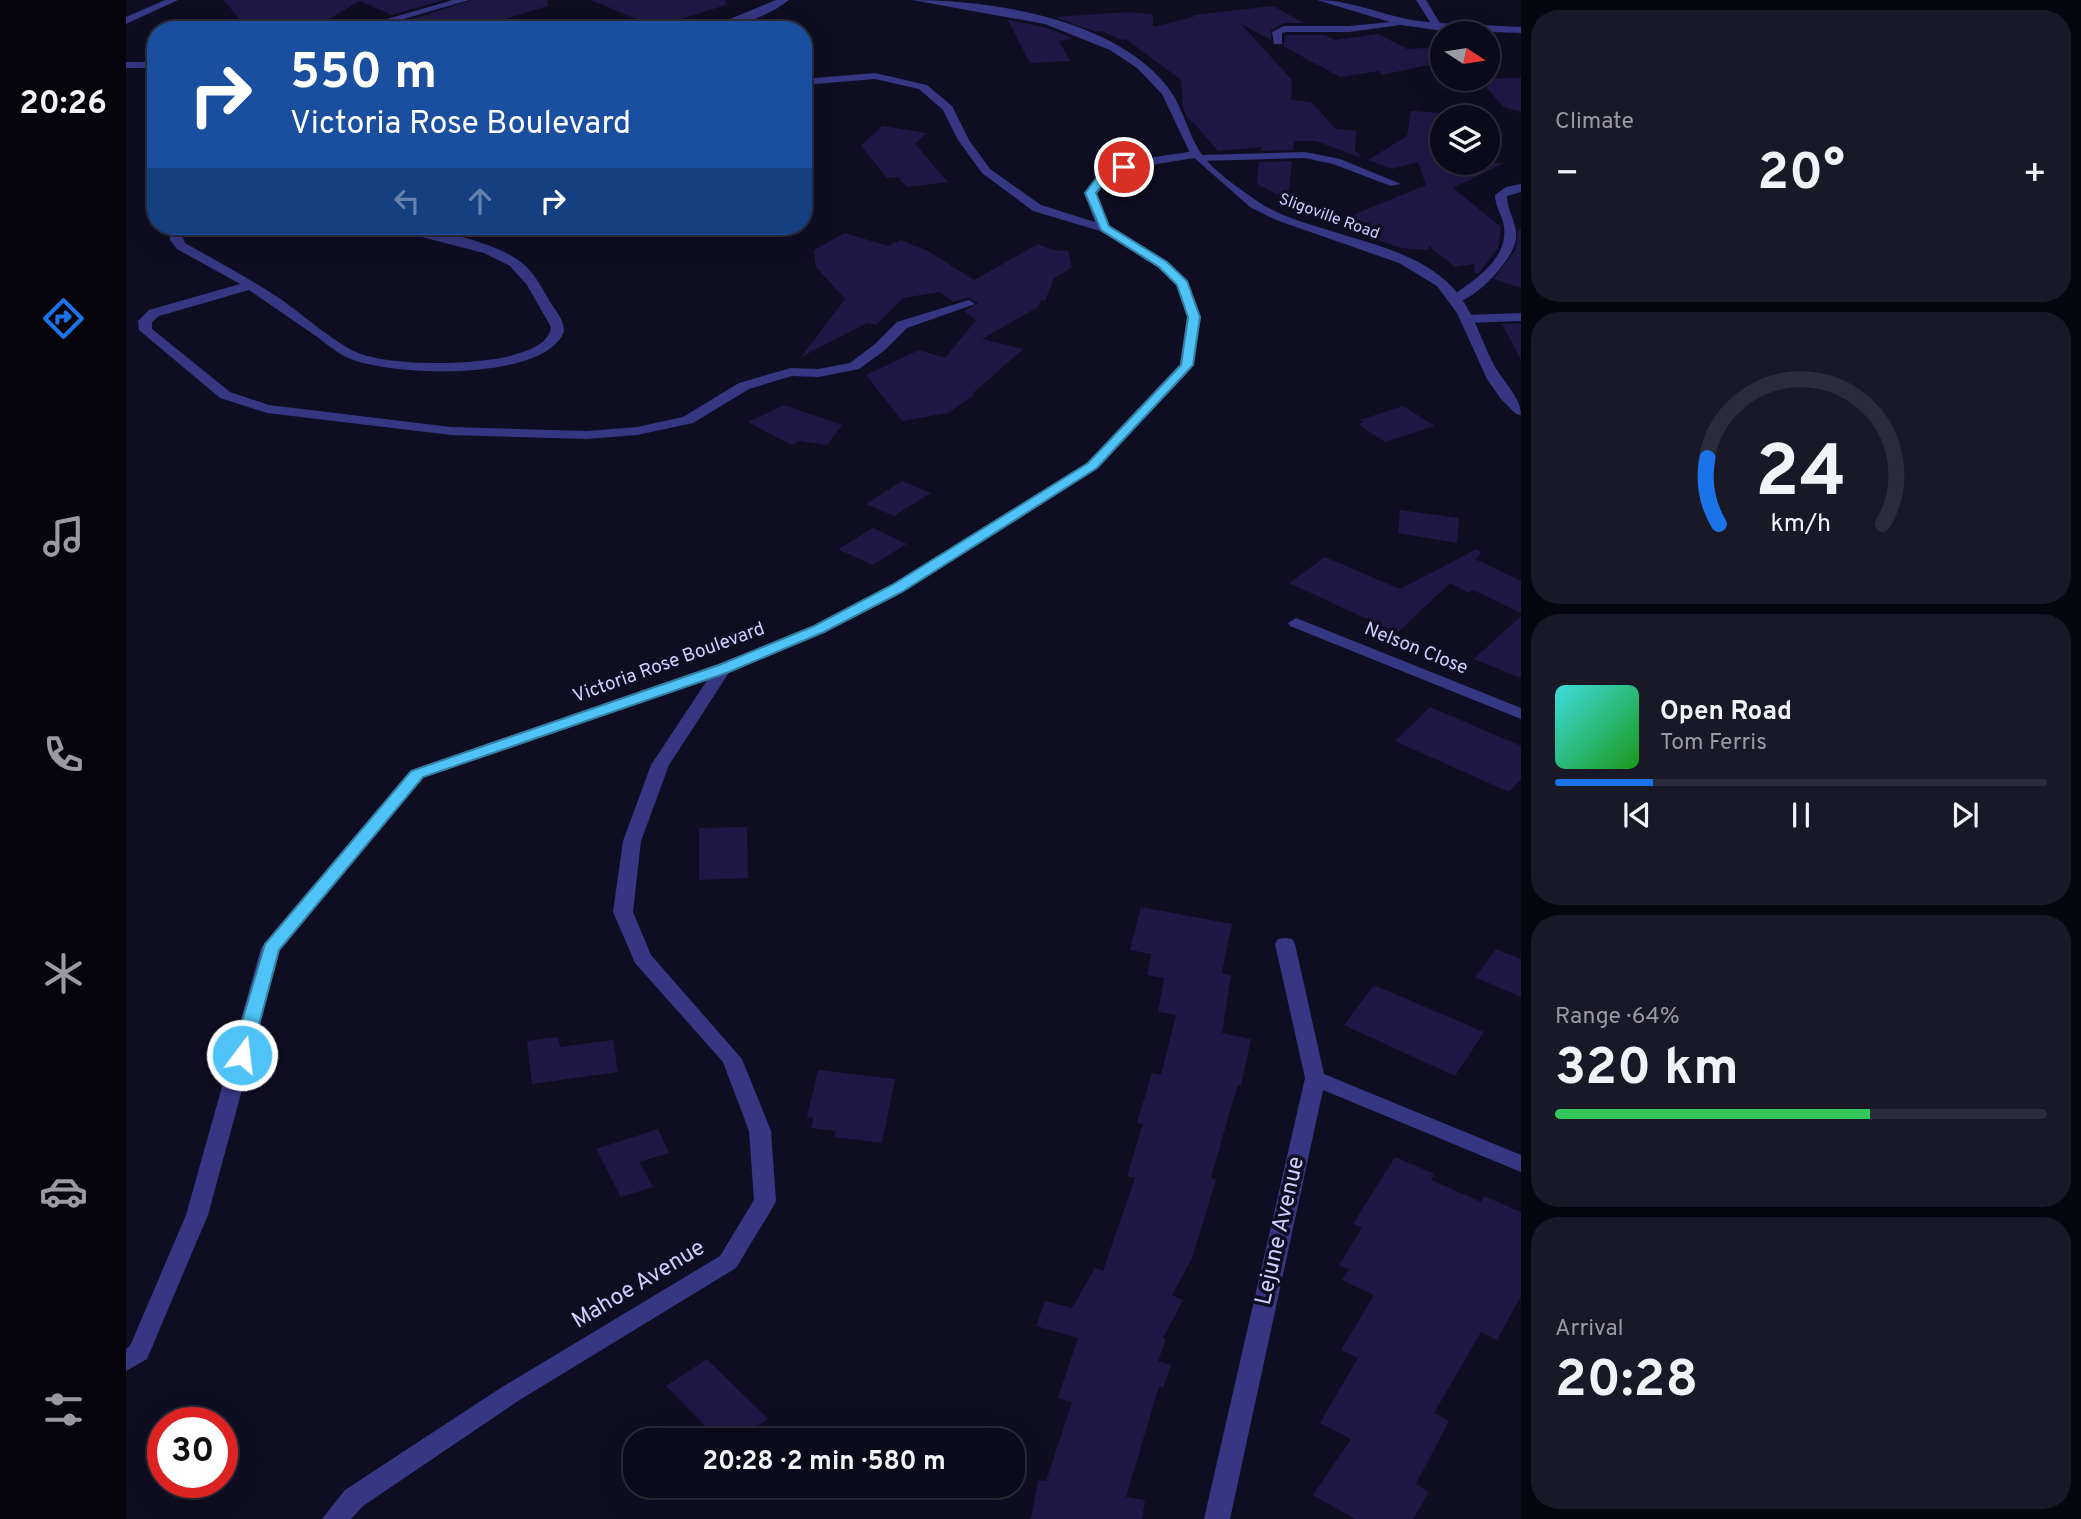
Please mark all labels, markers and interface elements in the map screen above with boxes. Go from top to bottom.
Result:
north arrow [1430,21,1500,91]
map controls [1430,21,1500,175]
text: 550 m [290,44,437,106]
icon: right [175,49,266,140]
text: 20:26 [19,85,107,125]
text: Victoria Rose Boulevard [290,105,631,145]
button: layers [1430,105,1500,175]
text: Climate [1555,108,1634,137]
pin [1094,137,1154,197]
text: 20° [1757,142,1845,208]
icon: arrive [1105,148,1143,186]
text: − [1555,151,1580,200]
text: + [2022,151,2047,200]
icon: left [388,182,426,220]
icon: ahead [461,182,499,220]
icon: right [534,182,572,220]
street label: Sligoville Road [1276,190,1382,244]
icon: directions [39,294,88,343]
text: 24 [1755,430,1847,522]
text: km/h [1771,508,1831,540]
icon: music [39,512,88,561]
street label: Victoria Rose Boulevard [570,617,768,709]
street label: Nelson Close [1361,617,1471,681]
text: Open Road [1660,696,1792,729]
text: Tom Ferris [1660,729,1767,758]
icon: phone [39,730,88,779]
icon: previous [1618,796,1656,834]
icon: pause [1782,796,1820,834]
icon: next [1946,796,1984,834]
icon: climate [39,949,88,998]
text: Range · 64% [1555,1003,1680,1032]
position arrow [205,1018,279,1092]
text: 320 km [1555,1037,1739,1103]
street label: Lejune Avenue [1250,1154,1312,1308]
icon: car [39,1167,88,1216]
street label: Mahoe Avenue [567,1234,711,1336]
text: Arrival [1555,1315,1624,1344]
text: 20:28 [1555,1349,1698,1415]
icon: filters [39,1385,88,1434]
speed limit sign: 30 [147,1407,238,1498]
text: 20:28 · 2 min · 580 m [702,1446,946,1479]

